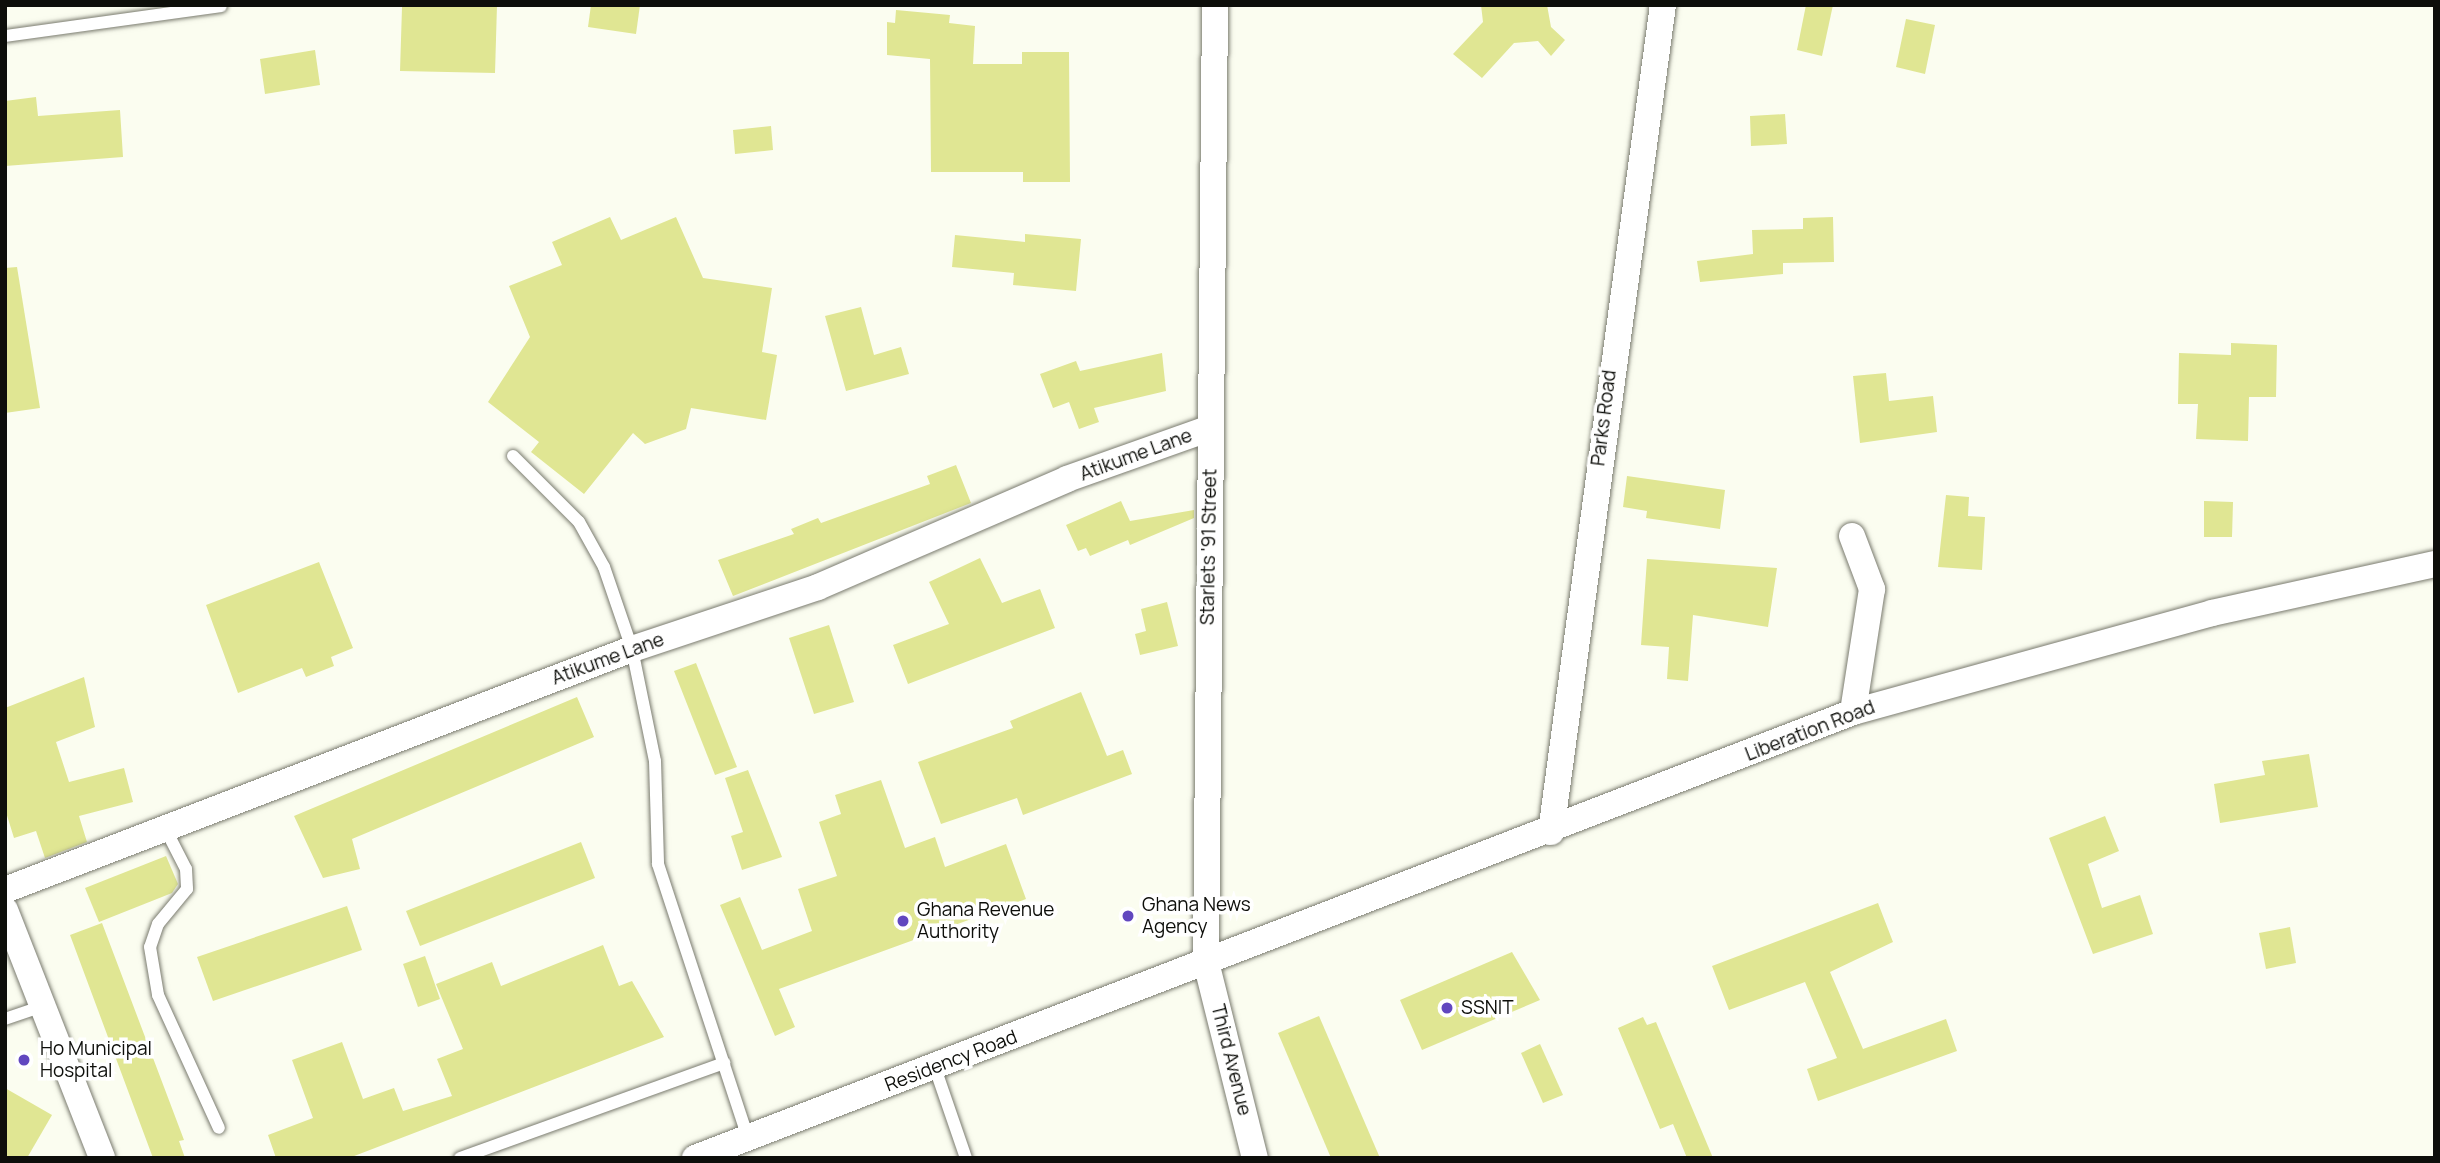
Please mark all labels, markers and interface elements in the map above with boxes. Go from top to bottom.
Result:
street label: Parks Road [1587,369,1621,467]
street label: Atikume Lane [1077,424,1195,486]
street label: Starlets '91 Street [1196,469,1222,625]
street label: Atikume Lane [549,628,667,690]
street label: Liberation Road [1742,696,1878,766]
place label: Ghana News Agency [1142,894,1251,938]
place label: Ghana Revenue Authority [917,899,1054,943]
marker: Ghana News Agency [1120,908,1136,924]
marker: Ghana Revenue Authority [895,913,911,929]
place label: SSNIT [1461,997,1513,1019]
marker: SSNIT [1439,1000,1455,1016]
street label: Third Avenue [1206,1002,1256,1118]
street label: Residency Road [882,1025,1020,1097]
place label: Ho Municipal Hospital [40,1038,152,1082]
marker: Ho Municipal Hospital [14,1050,34,1070]

